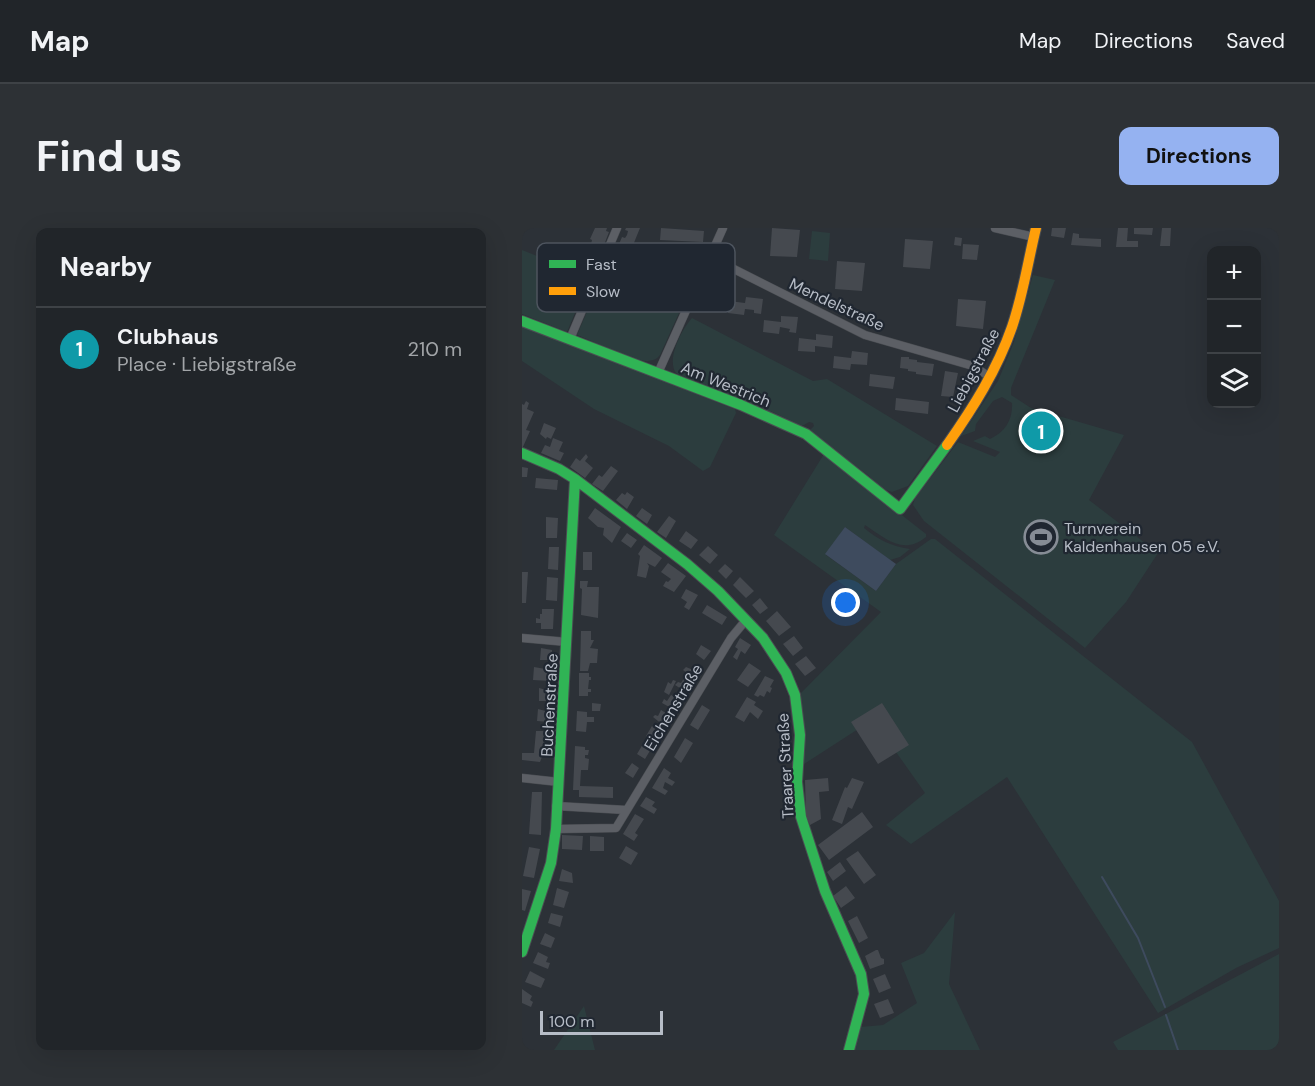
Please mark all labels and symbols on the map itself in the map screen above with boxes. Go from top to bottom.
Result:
legend [537,243,735,312]
text: Fast [586,254,617,275]
street label: Mendelstraße [786,273,888,336]
text: Slow [586,281,620,302]
street label: Liebigstraße [943,325,1004,416]
street label: Am Westrich [678,357,774,412]
pin: 1 [1022,408,1060,454]
place label: Turnverein Kaldenhausen 05 e.V. [1064,518,1220,557]
sports icon: Turnverein Kaldenhausen 05 e.V. [1023,519,1059,555]
your location [831,588,860,617]
street label: Buchenstraße [536,653,563,757]
street label: Eichenstraße [639,660,708,754]
street label: Traarer Straße [772,713,799,819]
scale bar [540,1008,663,1036]

